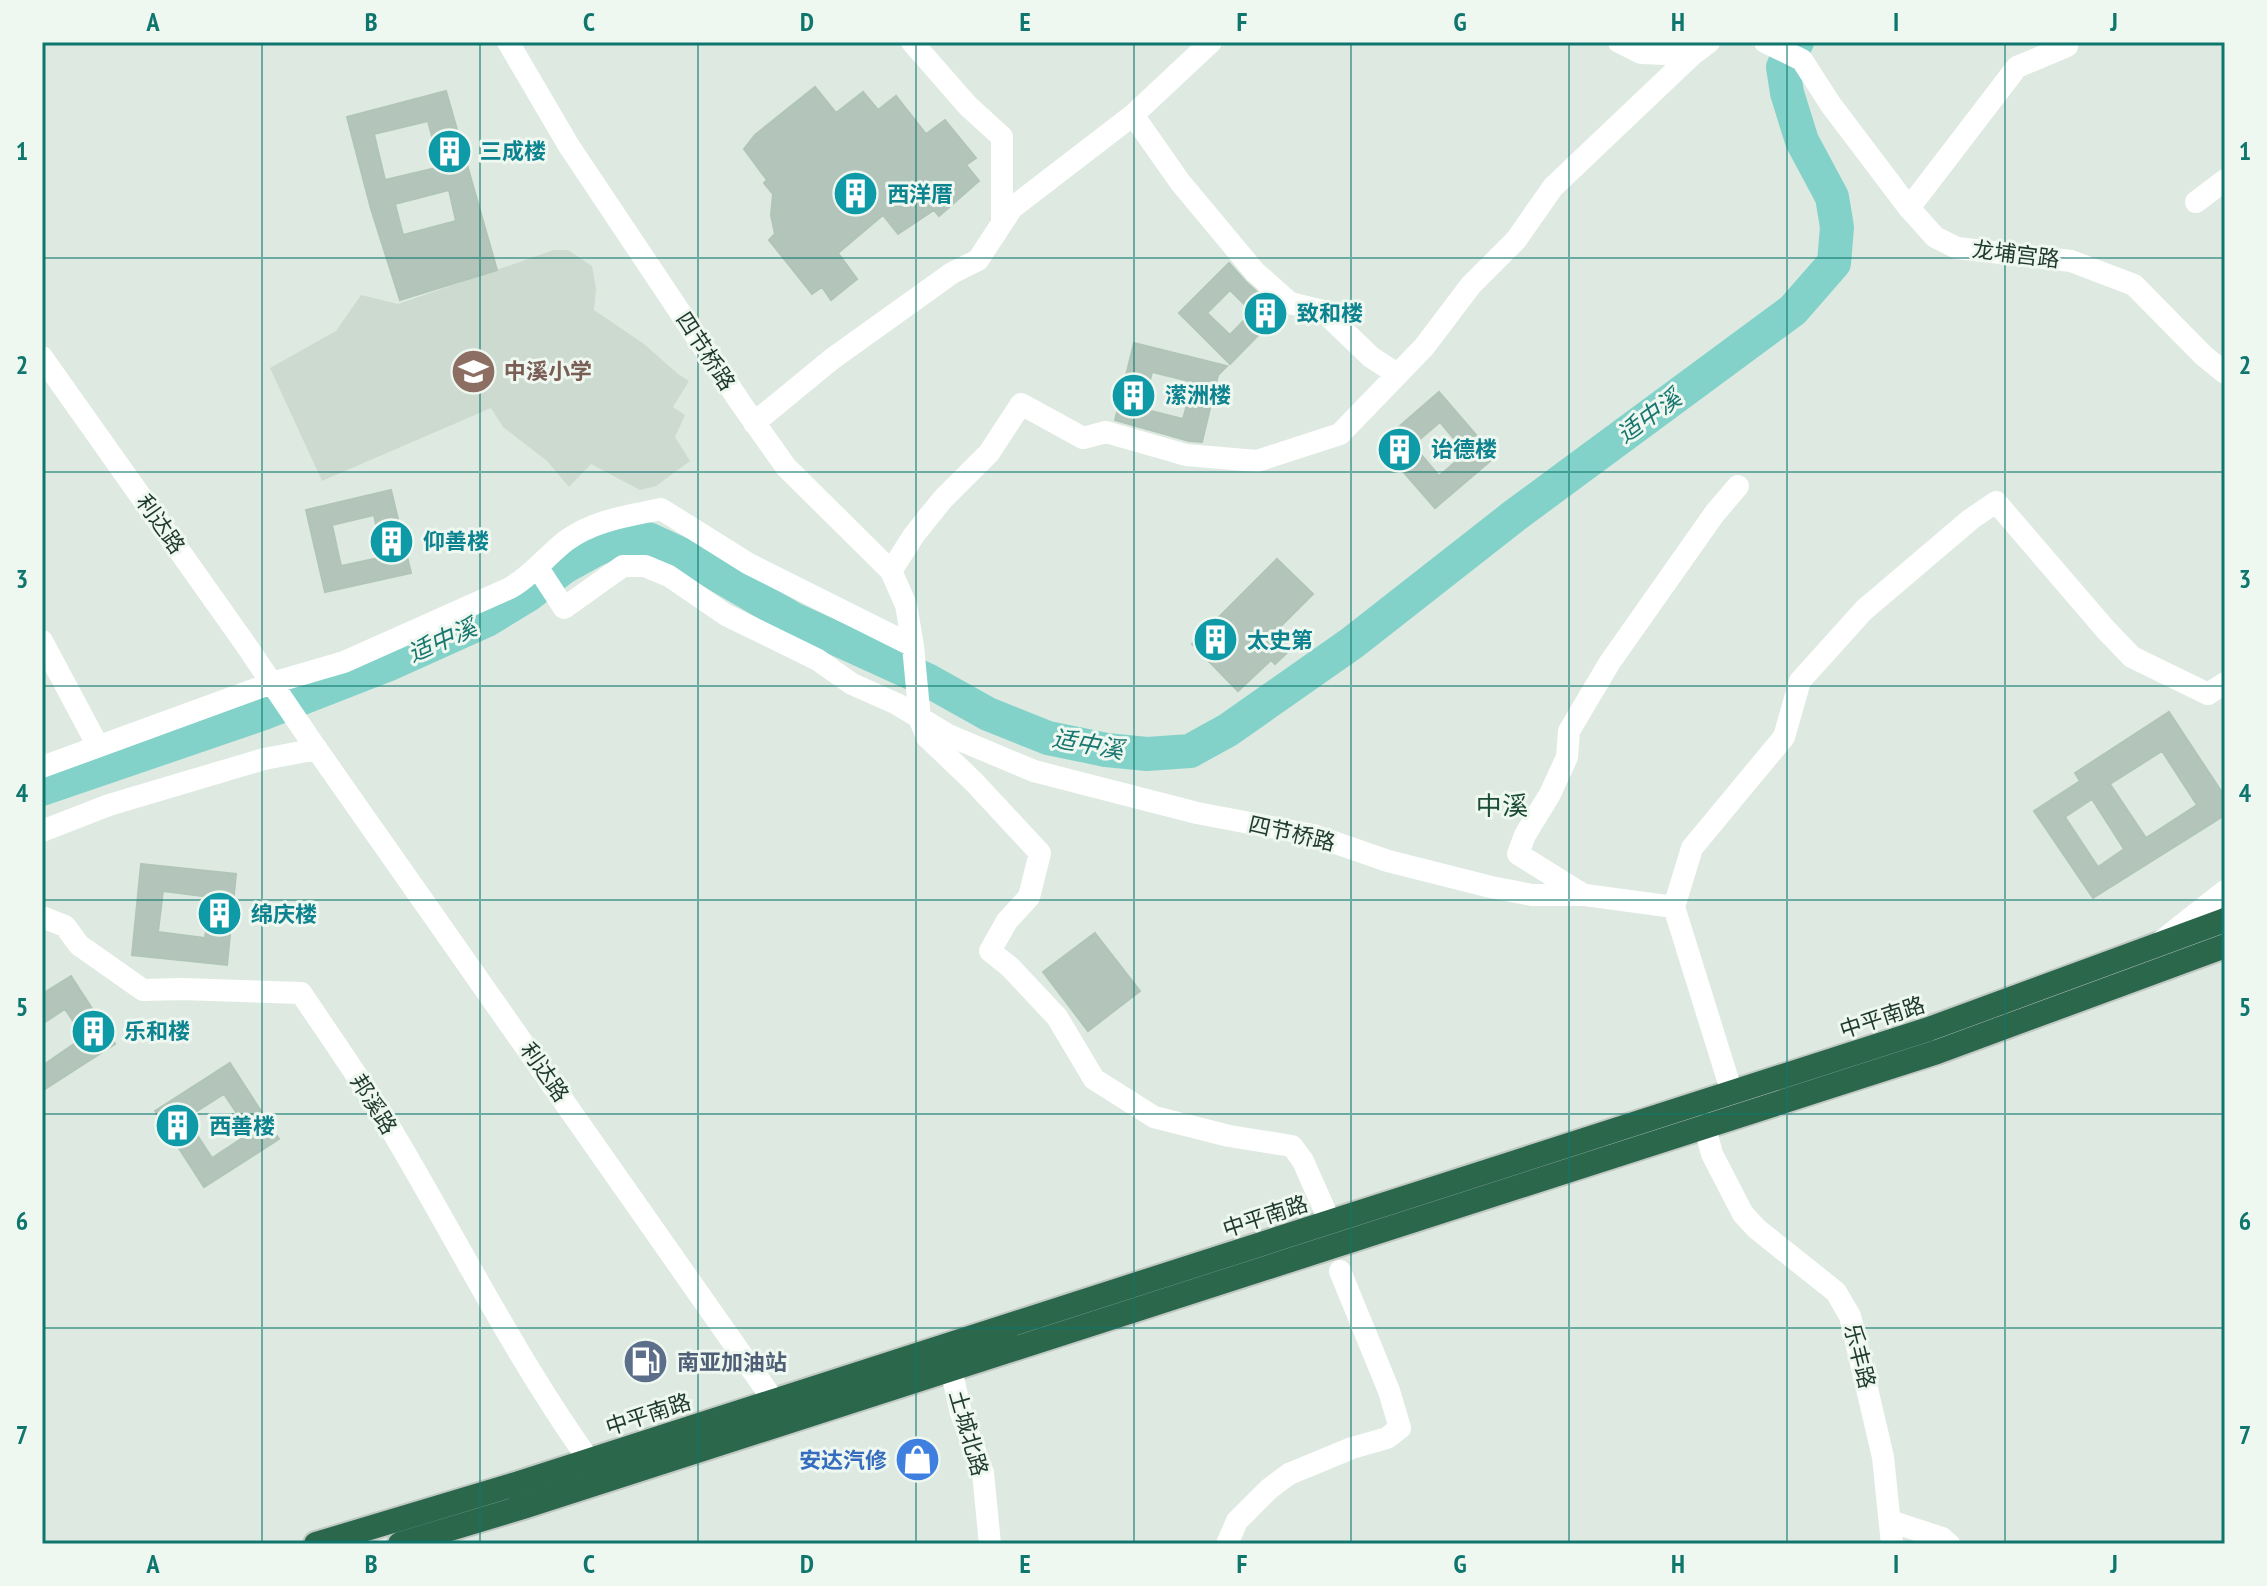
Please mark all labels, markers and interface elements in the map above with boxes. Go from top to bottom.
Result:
text: A [145,5,160,38]
text: B [365,5,378,38]
text: C [583,5,595,38]
text: D [800,5,814,38]
text: E [1019,5,1031,38]
text: F [1237,5,1248,38]
text: G [1453,5,1467,38]
text: H [1671,5,1685,38]
text: I [1893,5,1899,38]
text: J [2109,5,2118,38]
building icon: 三成楼 [425,127,473,175]
text: 1 [16,134,28,167]
text: 1 [2239,134,2251,167]
place label: 三成楼 [480,137,546,165]
building icon: 西洋厝 [832,170,880,218]
place label: 西洋厝 [887,180,953,208]
street label: 龙埔宫路 [1971,235,2061,273]
building icon: 致和楼 [1242,289,1290,337]
place label: 致和楼 [1297,299,1363,327]
street label: 四节桥路 [670,306,742,396]
school or university icon: 中溪小学 [449,347,497,395]
text: 2 [16,348,28,381]
text: 2 [2239,348,2251,381]
place label: 中溪小学 [504,357,592,385]
building icon: 潆洲楼 [1110,371,1158,419]
place label: 潆洲楼 [1165,381,1231,409]
water label: 适中溪 [1611,381,1690,450]
building icon: 诒德楼 [1376,425,1424,473]
place label: 诒德楼 [1431,435,1497,463]
street label: 利达路 [131,489,191,559]
building icon: 仰善楼 [368,517,416,565]
place label: 仰善楼 [423,527,489,555]
text: 3 [16,562,28,595]
text: 3 [2239,562,2251,595]
water label: 适中溪 [403,610,484,669]
building icon: 太史第 [1192,616,1240,664]
place label: 太史第 [1247,626,1313,654]
water label: 适中溪 [1050,722,1129,766]
text: 4 [16,776,29,809]
text: 4 [2239,776,2252,809]
district label: 中溪 [1476,789,1528,822]
street label: 四节桥路 [1246,809,1338,857]
building icon: 绵庆楼 [196,890,244,938]
place label: 绵庆楼 [251,900,317,928]
text: 5 [16,990,28,1023]
street label: 中平南路 [1836,990,1928,1044]
text: 5 [2239,990,2251,1023]
building icon: 乐和楼 [69,1007,117,1055]
place label: 乐和楼 [124,1017,190,1045]
street label: 利达路 [515,1037,575,1107]
street label: 邦溪路 [345,1069,403,1139]
building icon: 西善楼 [154,1102,202,1150]
place label: 西善楼 [209,1112,275,1140]
street label: 中平南路 [1219,1189,1311,1243]
text: 6 [16,1204,28,1237]
text: 6 [2239,1204,2251,1237]
street label: 乐丰路 [1838,1321,1882,1391]
fuel station icon: 南亚加油站 [622,1338,670,1386]
place label: 南亚加油站 [677,1348,787,1376]
street label: 中平南路 [602,1387,694,1441]
street label: 土城北路 [943,1387,995,1479]
text: 7 [16,1418,28,1451]
text: 7 [2239,1418,2251,1451]
shop icon: 安达汽修 [894,1436,942,1484]
place label: 安达汽修 [799,1446,887,1474]
text: A [145,1547,160,1580]
text: B [365,1547,378,1580]
text: C [583,1547,595,1580]
text: D [800,1547,814,1580]
text: E [1019,1547,1031,1580]
text: F [1237,1547,1248,1580]
text: G [1453,1547,1467,1580]
text: H [1671,1547,1685,1580]
text: I [1893,1547,1899,1580]
text: J [2109,1547,2118,1580]

